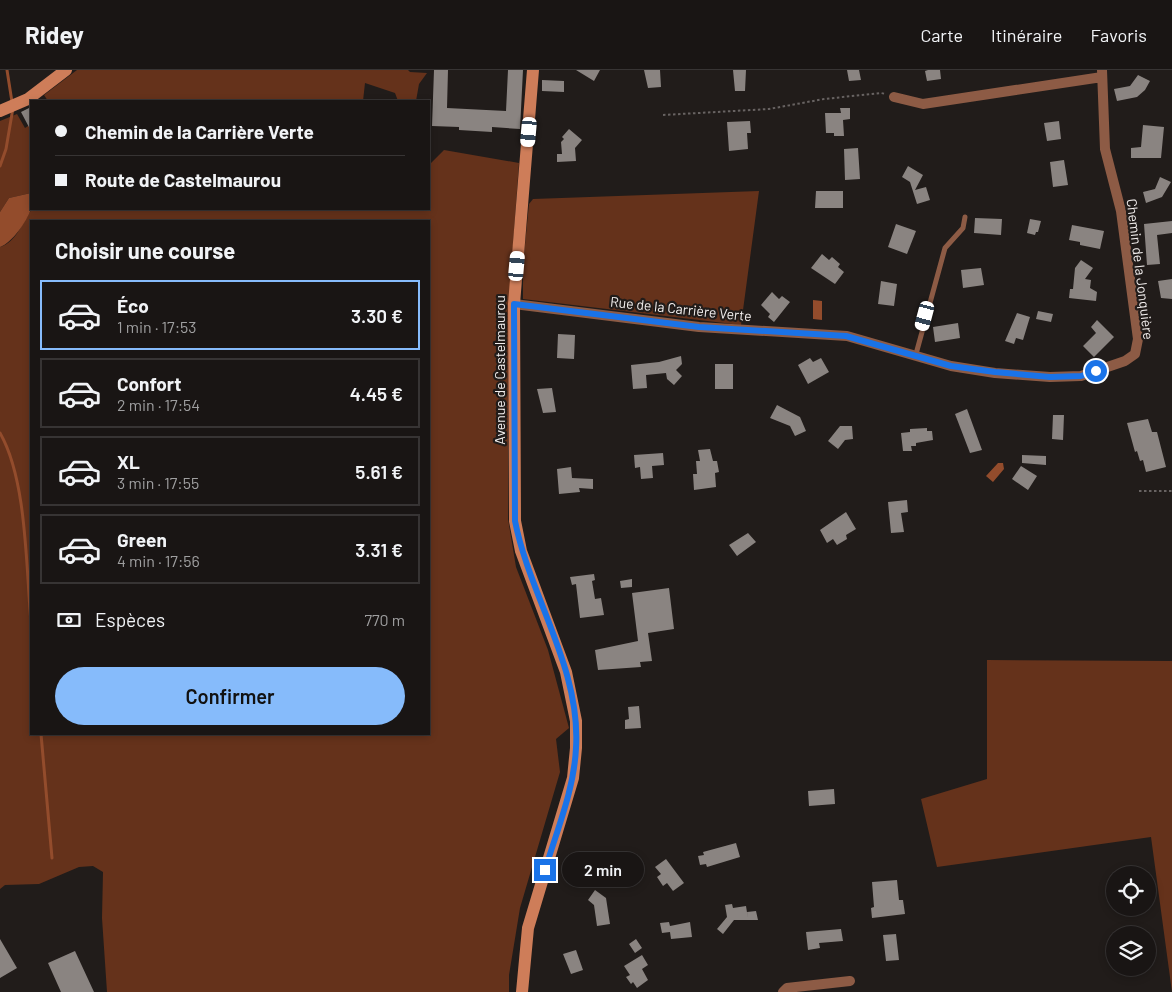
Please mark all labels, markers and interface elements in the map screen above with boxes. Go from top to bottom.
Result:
text: Ridey [25,20,84,49]
text: Carte [920,24,963,46]
text: Itinéraire [991,24,1062,46]
text: Favoris [1090,24,1147,46]
car [520,116,537,148]
text: Chemin de la Carrière Verte [85,120,314,143]
text: Route de Castelmaurou [85,168,281,191]
street label: Chemin de la Jonquière [1123,197,1158,340]
text: Choisir une course [55,237,235,263]
car [508,250,525,282]
icon: car [57,293,102,338]
street label: Rue de la Carrière Verte [609,293,753,324]
text: Éco [117,294,149,317]
street label: Avenue de Castelmaurou [491,295,508,445]
car [913,300,936,332]
text: 3.30 € [351,304,403,327]
text: 1 min · 17:53 [117,317,197,336]
route start [1085,360,1107,382]
icon: car [57,371,102,416]
text: Confort [117,372,181,395]
text: 4.45 € [350,382,403,405]
text: 2 min · 17:54 [117,395,200,414]
icon: car [57,449,102,494]
text: XL [117,450,140,473]
text: 5.61 € [355,460,403,483]
text: 3 min · 17:55 [117,473,199,492]
icon: car [57,527,102,572]
text: Green [117,528,167,551]
text: 3.31 € [355,538,403,561]
text: 4 min · 17:56 [117,551,200,570]
icon: cash [55,606,83,634]
text: Espèces [95,608,165,631]
text: 770 m [364,610,405,629]
button: Confirmer [55,667,405,725]
callout: 2 min [562,852,645,888]
route end [534,859,556,881]
text: 2 min [584,860,622,879]
map controls [1106,866,1156,976]
button: locate [1106,866,1156,916]
button: layers [1106,926,1156,976]

